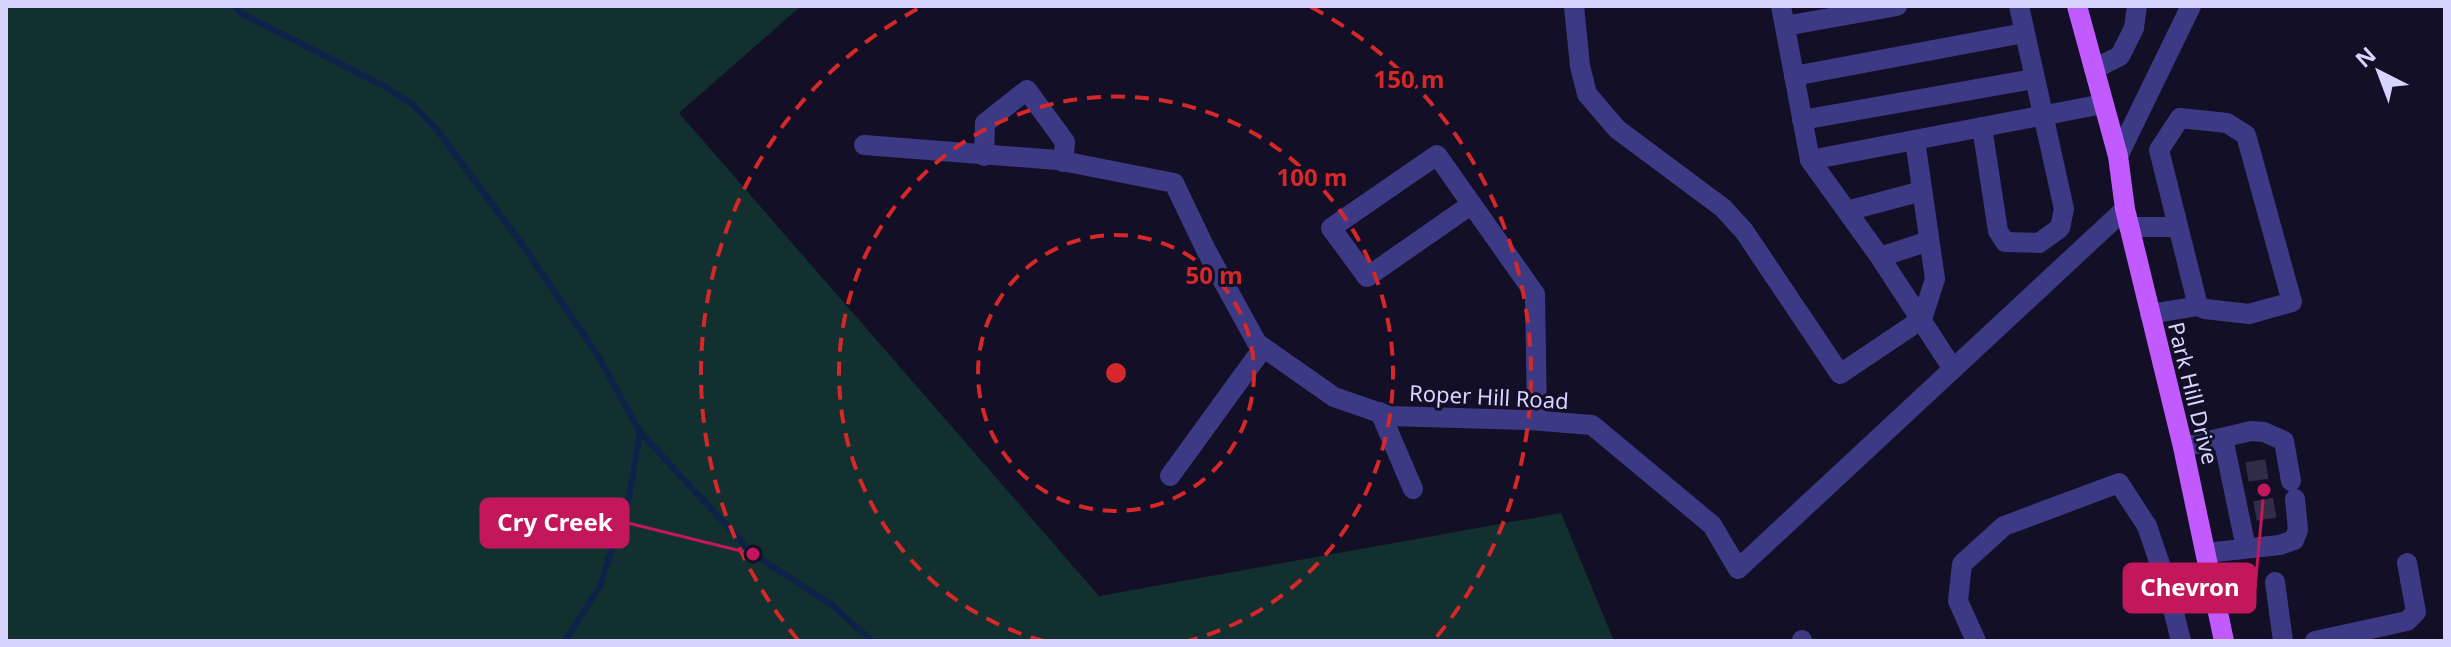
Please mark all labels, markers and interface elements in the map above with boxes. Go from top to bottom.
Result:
north arrow [2339,32,2419,112]
text: N [2348,39,2382,74]
text: 150 m [1374,62,1444,95]
text: 100 m [1277,160,1347,193]
text: 50 m [1185,258,1243,291]
street label: Park Hill Drive [2162,319,2226,467]
centre of rings [1102,359,1130,387]
street label: Roper Hill Road [1408,377,1570,415]
callout: Cry Creek [481,499,628,547]
text: Cry Creek [497,505,613,538]
callout: Chevron [2124,564,2255,612]
text: Chevron [2140,570,2240,603]

